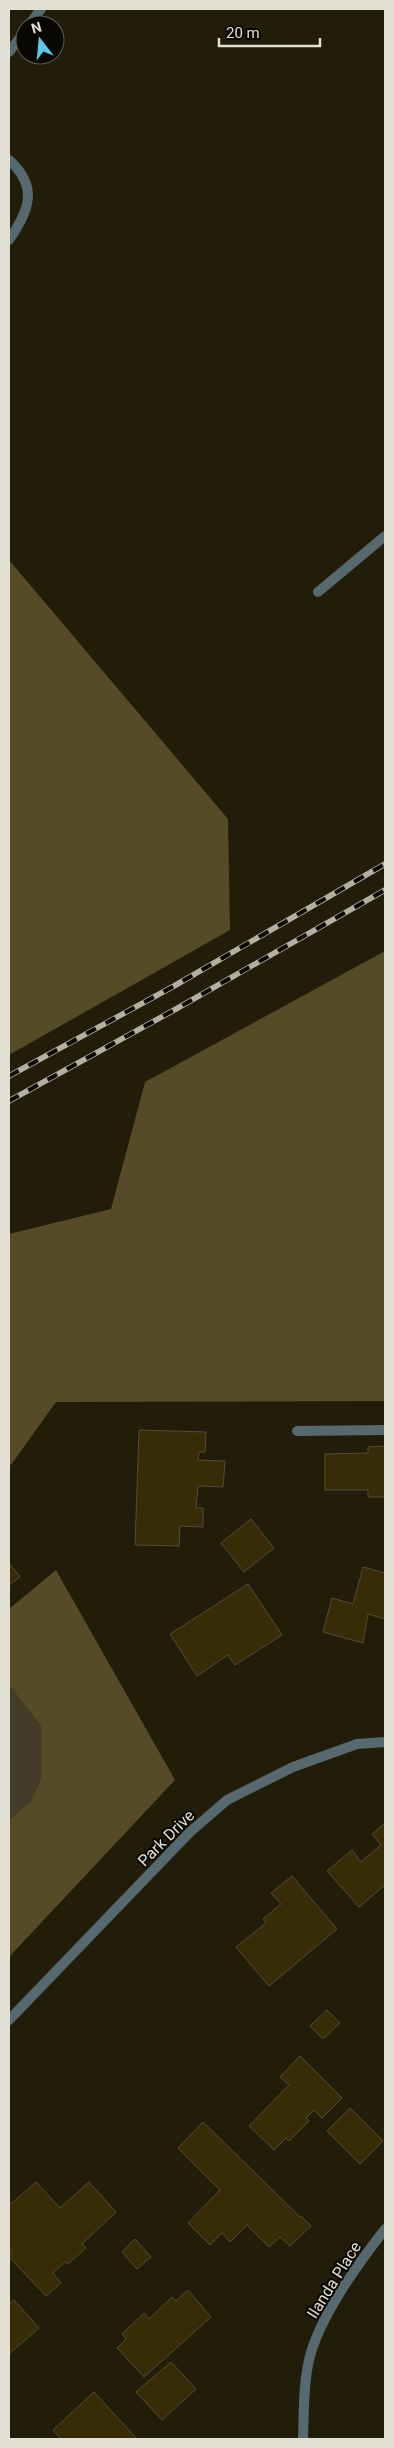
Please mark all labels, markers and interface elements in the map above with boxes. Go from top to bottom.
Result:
north arrow [15,15,65,65]
scale bar [219,15,320,47]
text: N [29,18,43,37]
text: 20 m [226,24,260,42]
street label: Park Drive [134,1806,198,1870]
street label: Ilanda Place [303,2238,365,2322]

